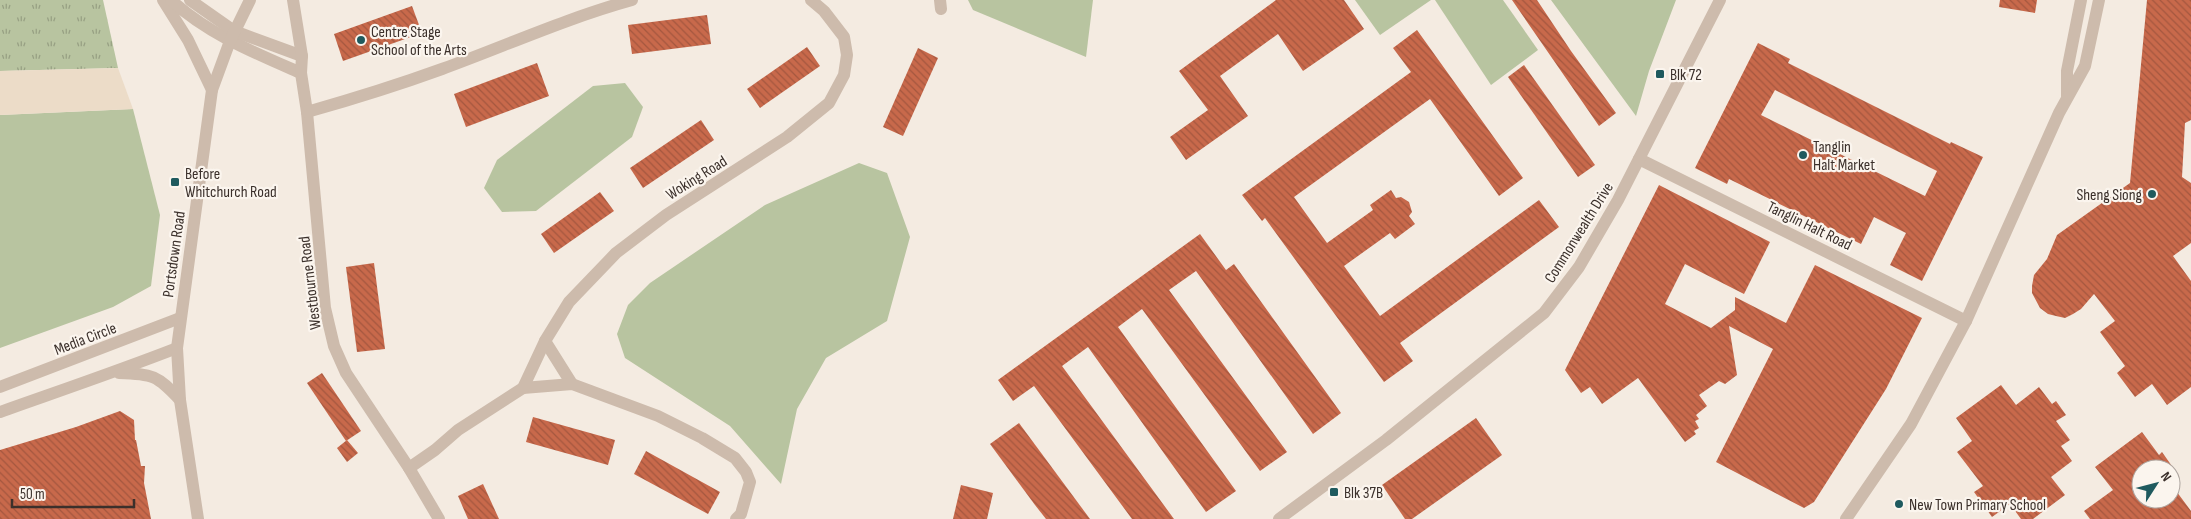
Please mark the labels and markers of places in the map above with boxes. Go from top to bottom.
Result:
place label: Centre Stage School of the Arts [371,23,467,60]
marker: Centre Stage School of the Arts [355,34,367,46]
place label: Blk 72 [1670,66,1702,85]
marker: Blk 72 [1654,68,1666,80]
place label: Tanglin Halt Market [1813,138,1875,175]
marker: Tanglin Halt Market [1797,149,1809,161]
place label: Before Whitchurch Road [185,165,277,202]
marker: Before Whitchurch Road [169,176,181,188]
place label: Sheng Siong [2076,186,2142,205]
marker: Sheng Siong [2146,188,2158,200]
place label: Blk 37B [1344,484,1383,503]
marker: Blk 37B [1328,486,1340,498]
place label: New Town Primary School [1909,496,2046,515]
marker: New Town Primary School [1893,498,1905,510]

